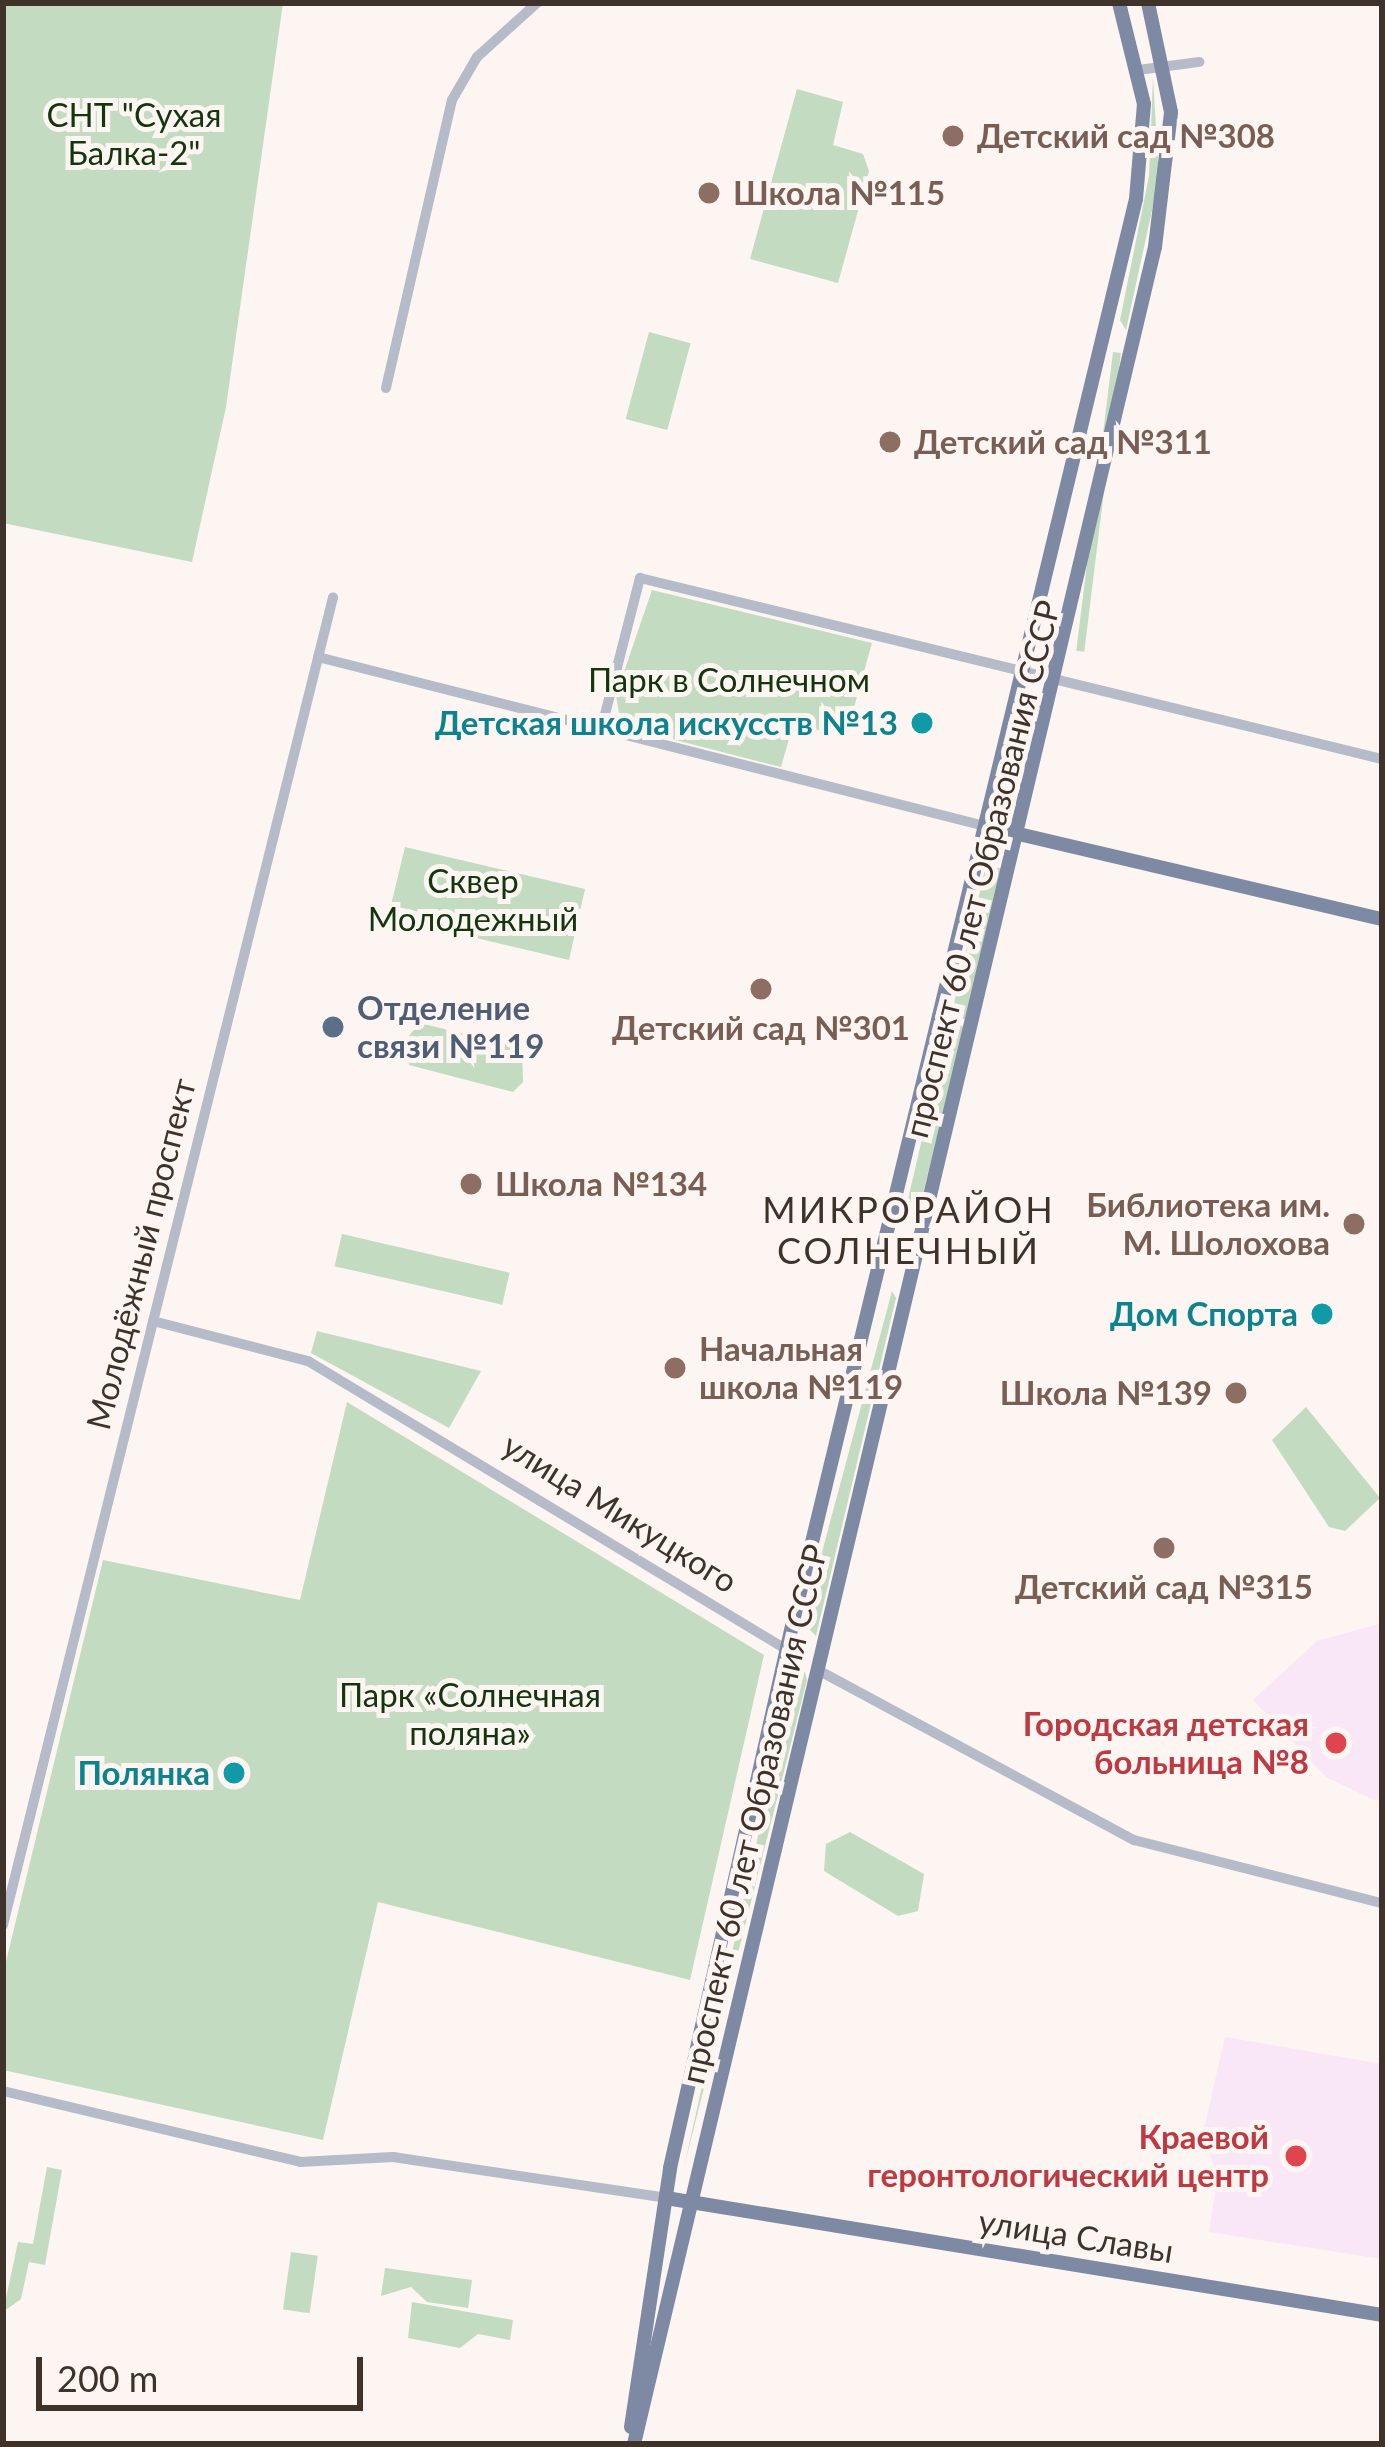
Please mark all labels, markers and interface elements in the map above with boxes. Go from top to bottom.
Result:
park label: СНТ "Сухая Балка-2" [47,95,221,173]
place label: Детский сад №308 [977,116,1275,156]
marker: Детский сад №308 [940,123,966,149]
place label: Школа №115 [733,173,945,213]
marker: Школа №115 [696,180,722,206]
place label: Детский сад №311 [914,422,1212,462]
marker: Детский сад №311 [877,429,903,455]
street label: проспект 60 лет Образования СССР [896,596,1068,1142]
park label: Парк в Солнечном [588,660,870,700]
place label: Детская школа искусств №13 [435,703,898,743]
marker: Детская школа искусств №13 [909,710,935,736]
park label: Сквер Молодежный [368,861,578,939]
marker: Детский сад №301 [748,976,774,1002]
place label: Отделение связи №119 [357,988,544,1066]
place label: Детский сад №301 [612,1008,910,1048]
marker: Отделение связи №119 [320,1014,346,1040]
street label: Молодёжный проспект [78,1074,204,1434]
place label: Школа №134 [495,1164,707,1204]
marker: Школа №134 [458,1171,484,1197]
place label: Библиотека им. М. Шолохова [1086,1185,1330,1263]
district label: МИКРОРАЙОН СОЛНЕЧНЫЙ [762,1187,1056,1272]
marker: Библиотека им. М. Шолохова [1341,1211,1367,1237]
place label: Дом Спорта [1110,1294,1298,1334]
marker: Дом Спорта [1309,1301,1335,1327]
place label: Начальная школа №119 [699,1329,903,1407]
marker: Начальная школа №119 [662,1355,688,1381]
place label: Школа №139 [1000,1373,1212,1413]
marker: Школа №139 [1223,1380,1249,1406]
street label: улица Микуцкого [496,1425,744,1601]
marker: Детский сад №315 [1151,1535,1177,1561]
street label: проспект 60 лет Образования СССР [673,1541,835,2087]
place label: Детский сад №315 [1015,1567,1313,1607]
park label: Парк «Солнечная поляна» [339,1675,601,1753]
place label: Городская детская больница №8 [1023,1704,1309,1782]
marker: Городская детская больница №8 [1320,1727,1352,1759]
place label: Полянка [77,1753,210,1793]
marker: Полянка [221,1760,247,1786]
place label: Краевой геронтологический центр [867,2117,1269,2195]
marker: Краевой геронтологический центр [1280,2140,1312,2172]
street label: улица Славы [976,2201,1176,2271]
scale bar [42,2333,369,2407]
text: 200 m [57,2356,158,2400]

